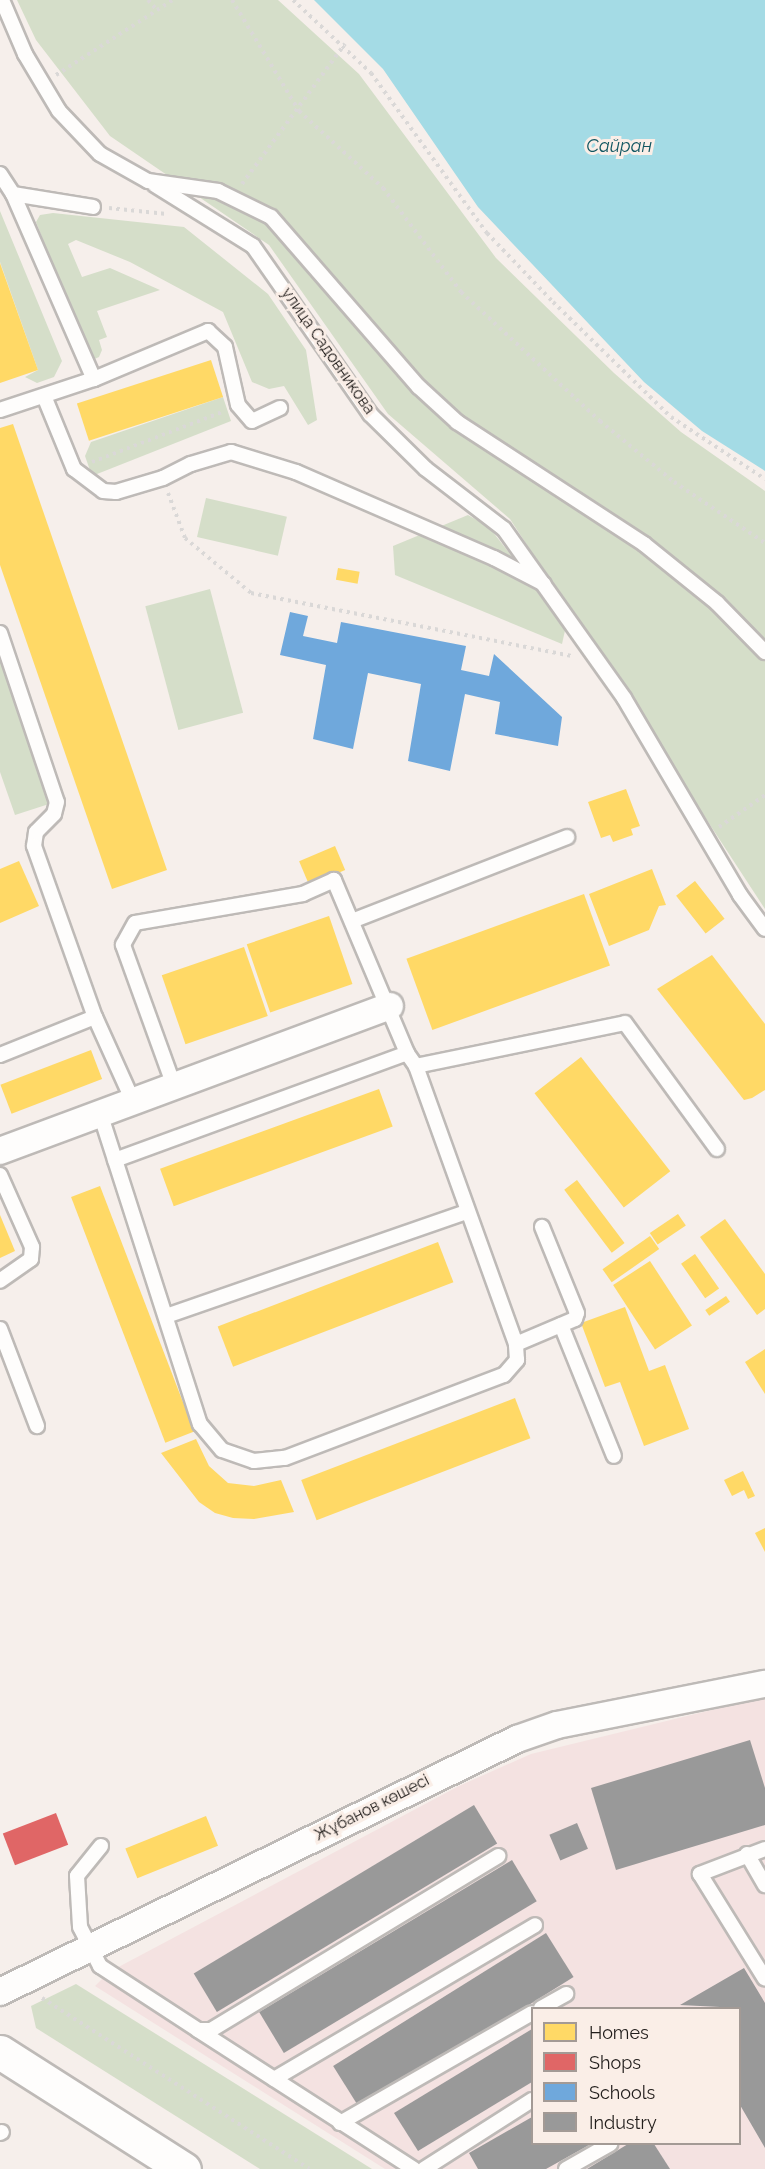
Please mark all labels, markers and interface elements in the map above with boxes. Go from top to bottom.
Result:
water label: Сайран [586,135,652,157]
street label: улица Садовникова [277,284,379,418]
street label: Жұбанов көшесі [311,1771,433,1845]
legend [531,2007,741,2145]
text: Homes [589,2022,649,2043]
text: Shops [589,2052,641,2073]
text: Schools [589,2082,655,2103]
text: Industry [589,2112,657,2133]

